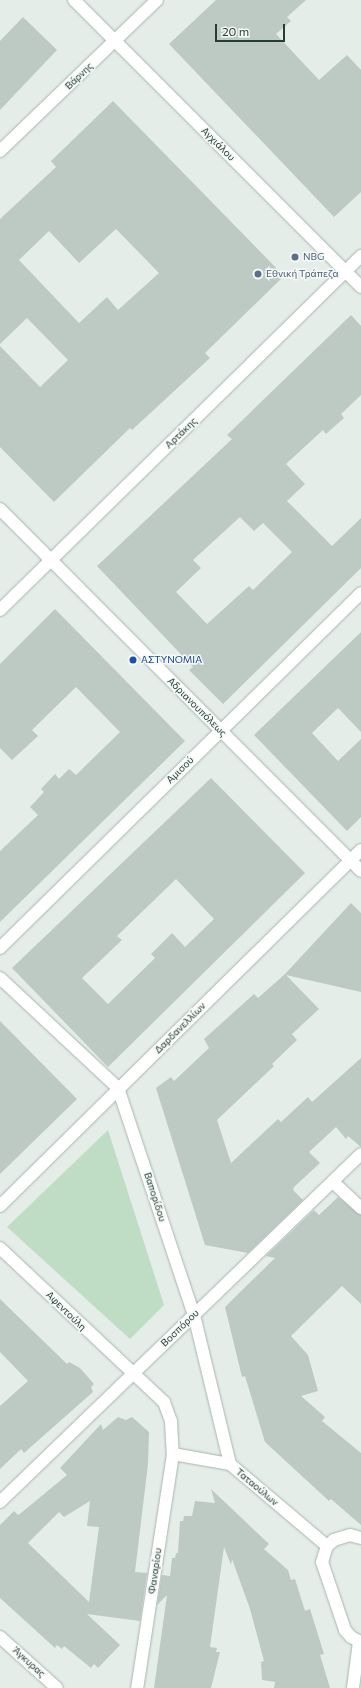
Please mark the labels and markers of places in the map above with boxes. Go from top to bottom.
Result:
place label: NBG [303,251,324,263]
marker: NBG [290,252,300,262]
place label: Εθνική Τράπεζα [266,268,339,280]
marker: Εθνική Τράπεζα [253,269,263,279]
place label: ΑΣΤΥΝΟΜΙΑ [141,654,202,666]
marker: ΑΣΤΥΝΟΜΙΑ [128,655,138,665]

